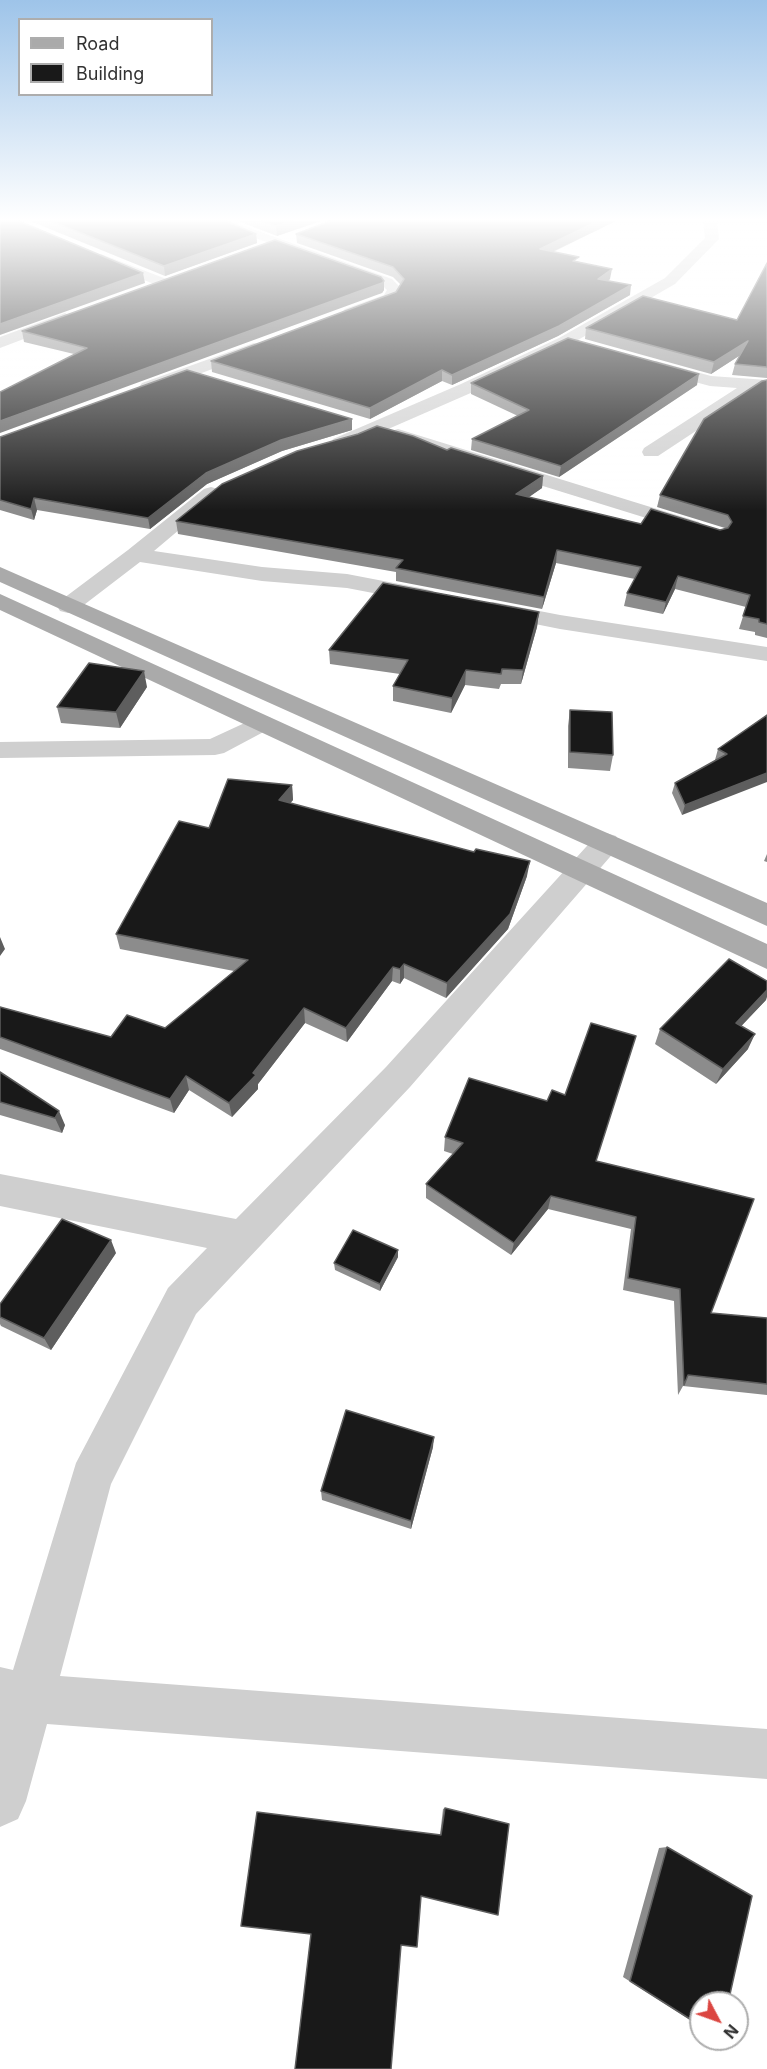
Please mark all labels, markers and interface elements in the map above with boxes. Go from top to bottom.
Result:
legend [18,18,213,96]
text: Road [76,33,119,54]
text: Building [76,63,144,84]
north arrow [689,1991,749,2051]
text: N [720,2020,743,2043]

